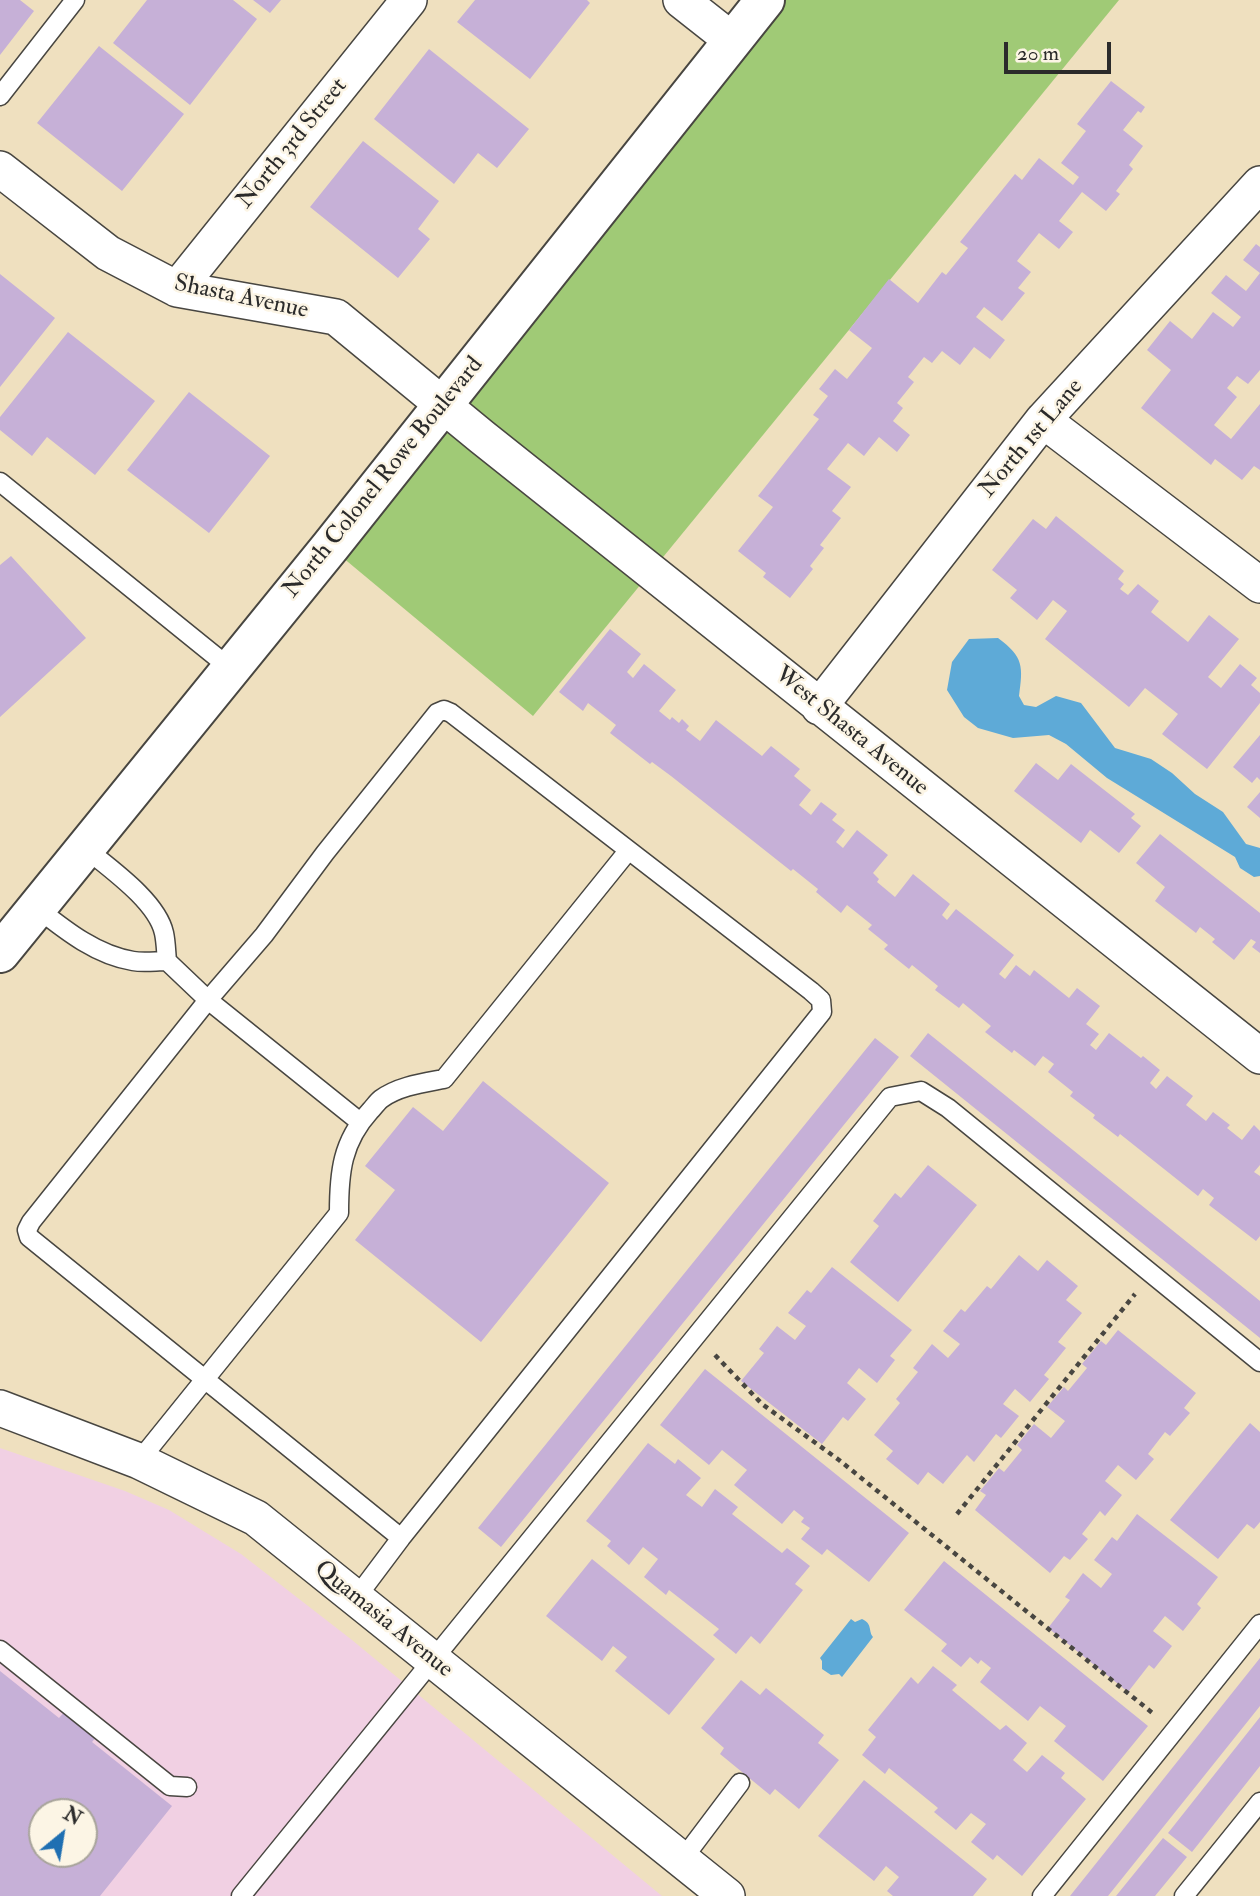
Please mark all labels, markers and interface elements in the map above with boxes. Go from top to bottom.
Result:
scale bar [1008,28,1115,72]
text: 20 m [1017,40,1059,67]
street label: North 3rd Street [232,73,354,215]
street label: Shasta Avenue [171,270,311,326]
street label: North Colonel Rowe Boulevard [278,352,490,604]
street label: North 1st Lane [974,374,1090,504]
street label: West Shasta Avenue [768,661,934,803]
street label: Quamasia Avenue [308,1555,458,1685]
north arrow [28,1798,98,1868]
text: N [59,1802,86,1831]

